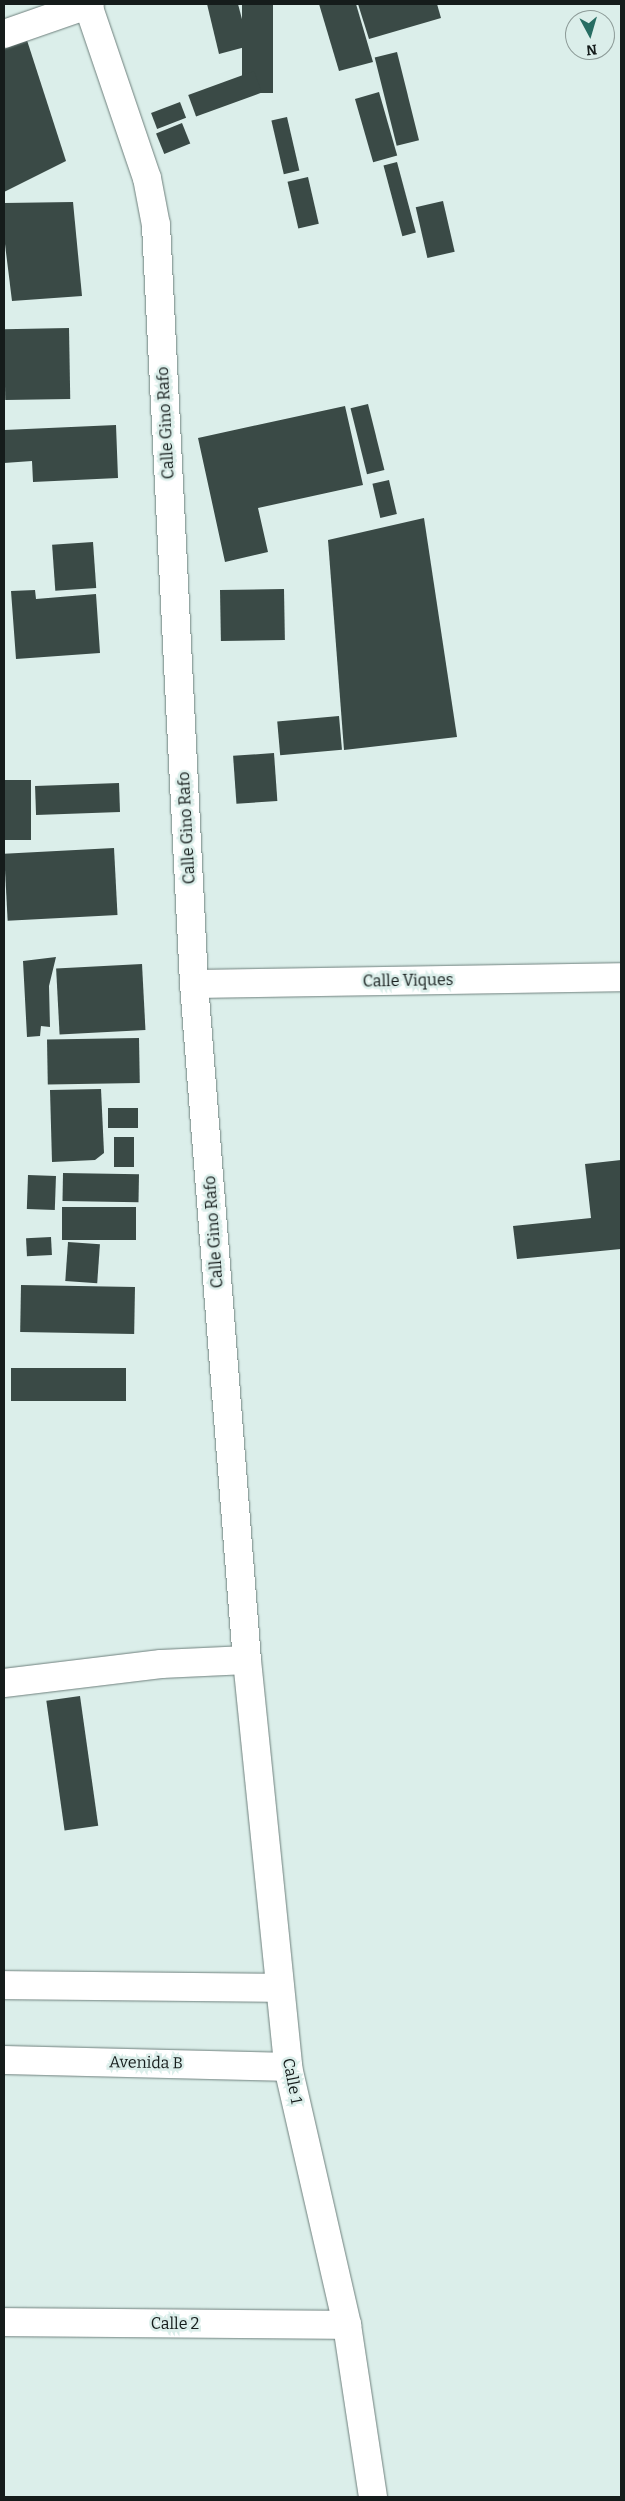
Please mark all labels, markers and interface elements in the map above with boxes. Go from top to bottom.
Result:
north arrow [565,10,615,60]
text: N [585,40,598,58]
street label: Calle Gino Rafo [153,366,179,480]
street label: Calle Gino Rafo [174,771,200,885]
street label: Calle Viques [363,971,453,991]
street label: Calle Gino Rafo [200,1175,228,1289]
street label: Avenida B [109,2053,183,2073]
street label: Calle 1 [278,2056,306,2106]
street label: Calle 2 [151,2314,199,2334]

